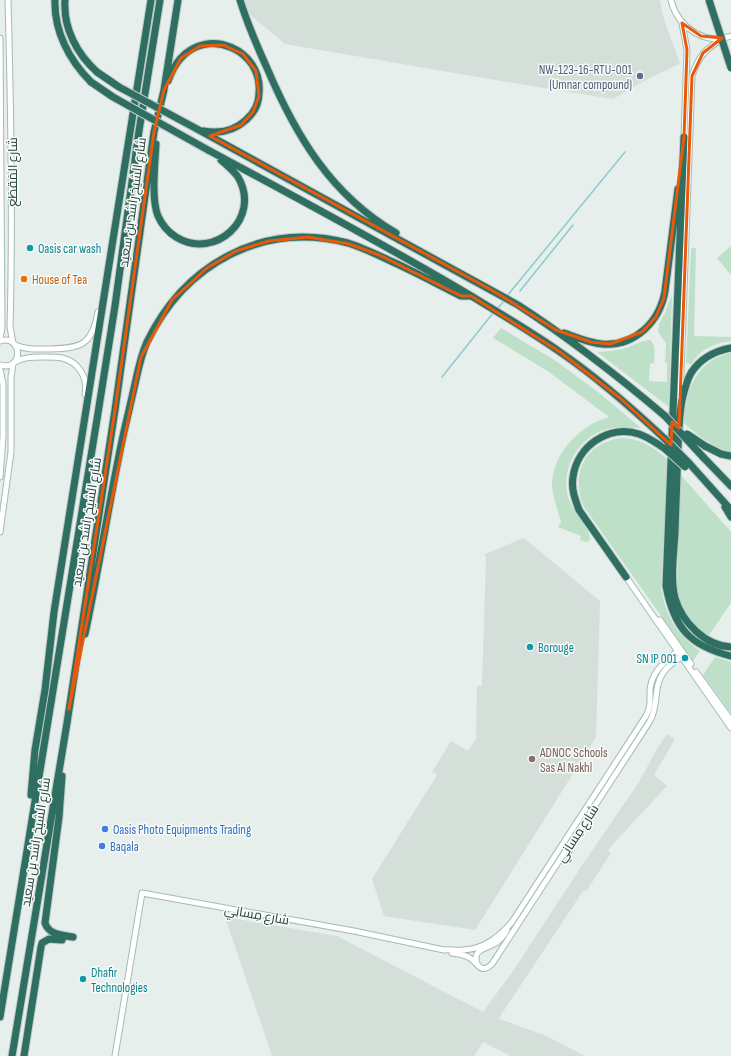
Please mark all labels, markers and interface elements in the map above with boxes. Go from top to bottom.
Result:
place label: NW-123-16-RTU-001 (Umnar compound) [539,62,632,93]
marker: NW-123-16-RTU-001 (Umnar compound) [635,71,645,81]
street label: شارع الشيخ راشد بن سعيد [116,136,150,268]
street label: شارع المَقطَع [5,137,21,207]
place label: Oasis car wash [38,241,101,257]
marker: Oasis car wash [25,243,35,253]
place label: House of Tea [32,272,87,288]
marker: House of Tea [19,274,29,284]
street label: شارع الشيخ راشد بن سعيد [69,456,105,588]
place label: Borouge [538,640,574,656]
marker: Borouge [525,642,535,652]
place label: SN IP 001 [636,651,677,667]
marker: SN IP 001 [680,653,690,663]
place label: ADNOC Schools Sas Al Nakhl [539,745,608,776]
marker: ADNOC Schools Sas Al Nakhl [527,754,537,764]
street label: شارع الشيخ راشد بن سعيد [18,776,54,908]
street label: شارع مِسانِي [553,802,604,866]
place label: Oasis Photo Equipments Trading [113,822,251,838]
marker: Oasis Photo Equipments Trading [100,824,110,834]
place label: Baqala [110,839,139,855]
marker: Baqala [97,841,107,851]
street label: شارع مِسانِي [223,901,291,931]
place label: Dhafir Technologies [91,965,148,996]
marker: Dhafir Technologies [78,974,88,984]

